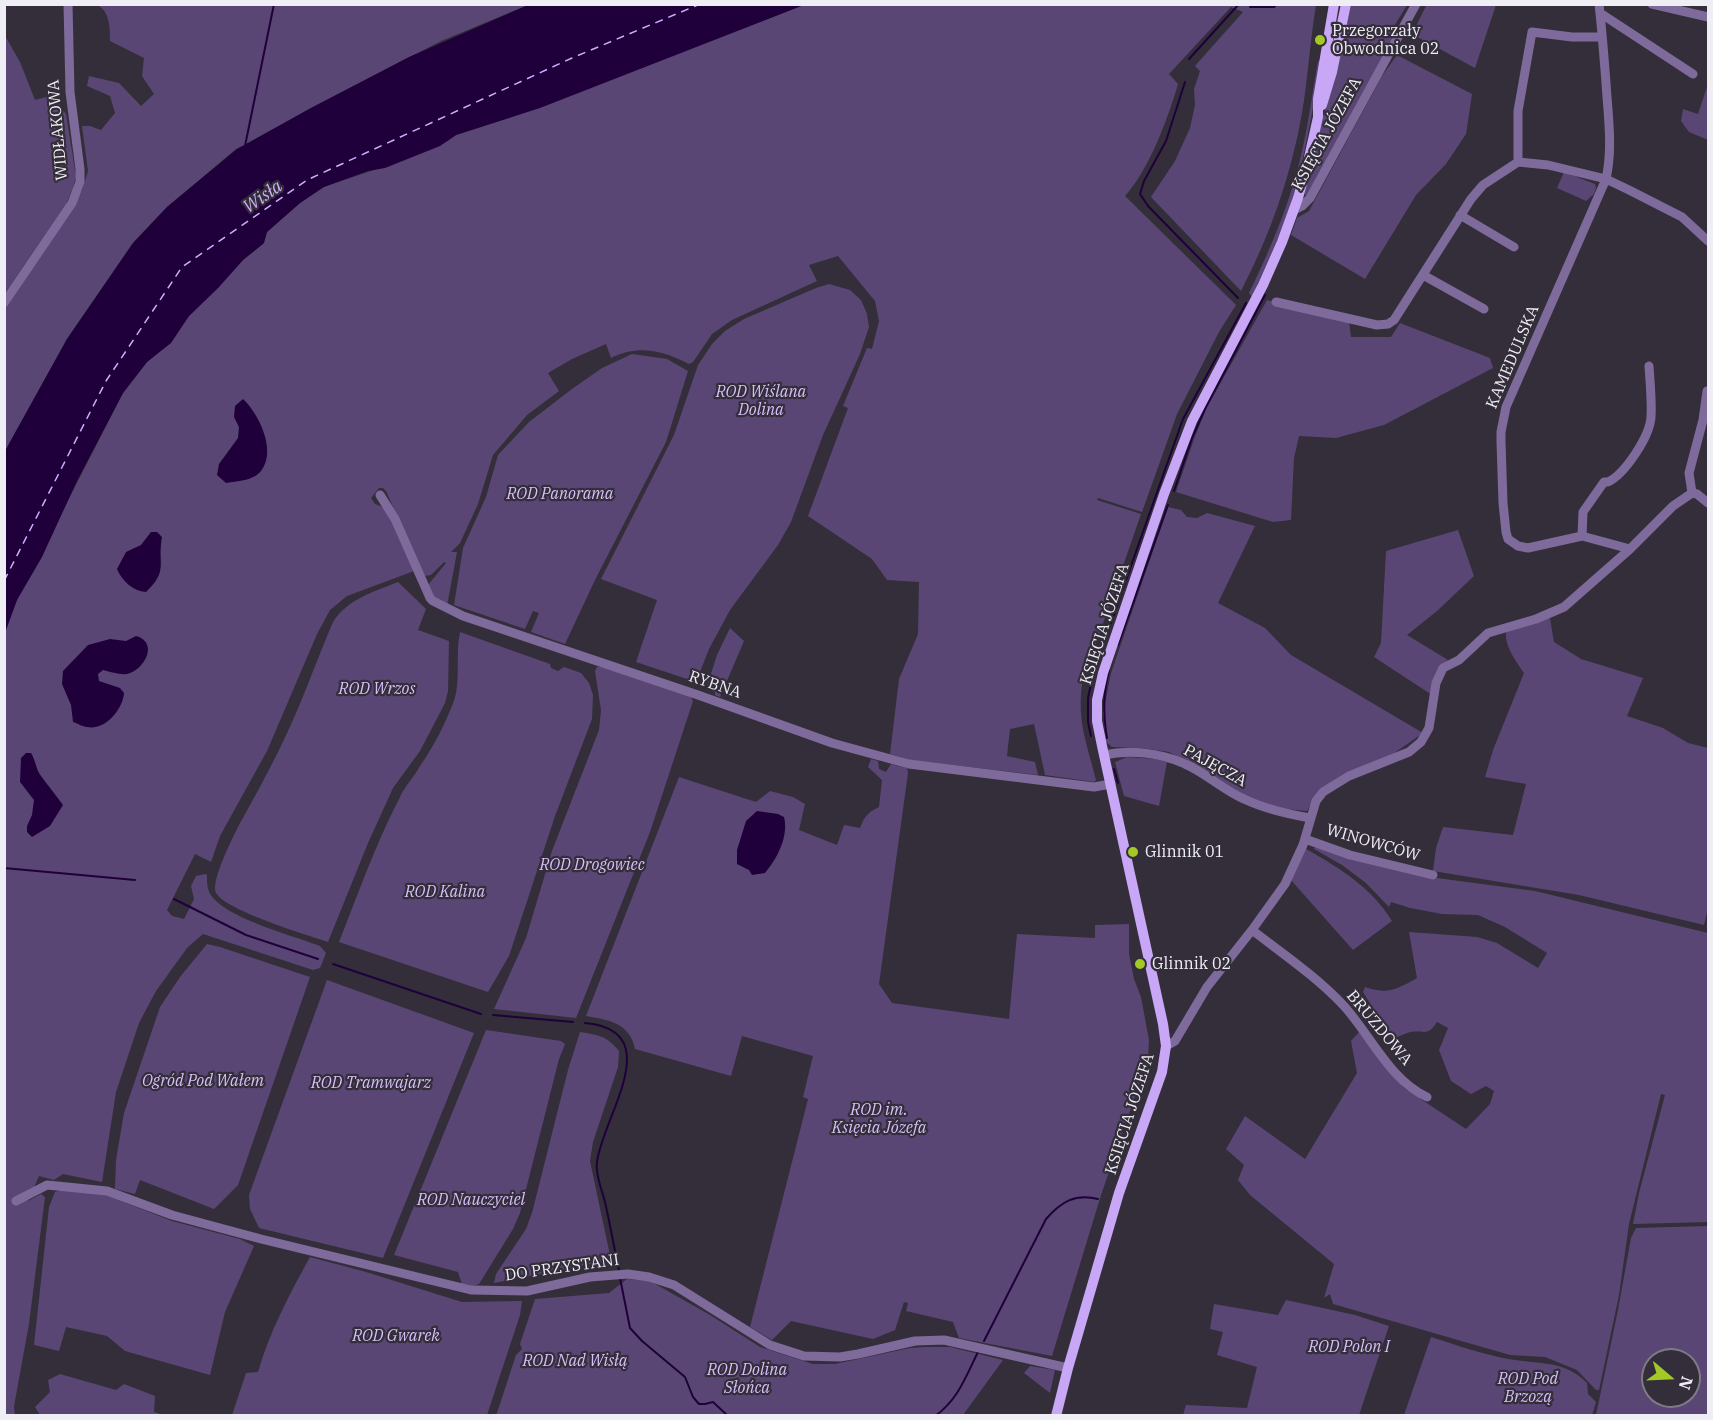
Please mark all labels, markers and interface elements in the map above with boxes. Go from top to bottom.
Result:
place label: Przegorzały Obwodnica 02 [1332,21,1439,59]
marker: Przegorzały Obwodnica 02 [1313,33,1327,47]
street label: KSIĘCIA JÓZEFA [1288,74,1366,194]
street label: WIDŁAKOWA [44,79,72,181]
water label: Wisła [239,176,287,218]
street label: KAMEDULSKA [1483,302,1543,412]
park label: ROD Wiślana Dolina [716,382,806,420]
park label: ROD Panorama [506,484,614,504]
street label: KSIĘCIA JÓZEFA [1076,561,1134,687]
street label: RYBNA [686,667,744,703]
park label: ROD Wrzos [339,679,415,699]
street label: PAJĘCZA [1180,741,1250,791]
street label: WINOWCÓW [1324,820,1422,866]
place label: Glinnik 01 [1145,842,1224,862]
marker: Glinnik 01 [1126,845,1140,859]
park label: ROD Drogowiec [539,855,645,875]
park label: ROD Kalina [405,882,485,902]
place label: Glinnik 02 [1152,954,1231,974]
marker: Glinnik 02 [1133,957,1147,971]
street label: BRUZDOWA [1342,987,1416,1069]
street label: KSIĘCIA JÓZEFA [1101,1051,1159,1177]
park label: Ogród Pod Wałem [142,1071,264,1091]
park label: ROD Tramwajarz [311,1073,431,1093]
park label: ROD im. Księcia Józefa [832,1100,926,1138]
park label: ROD Nauczyciel [417,1190,525,1210]
street label: DO PRZYSTANI [504,1250,620,1286]
park label: ROD Gwarek [352,1326,440,1346]
park label: ROD Polon I [1308,1337,1390,1357]
north arrow [1641,1348,1701,1408]
park label: ROD Nad Wisłą [523,1351,627,1371]
park label: ROD Dolina Słońca [707,1360,787,1398]
park label: ROD Pod Brzozą [1498,1369,1558,1407]
text: N [1675,1374,1698,1392]

